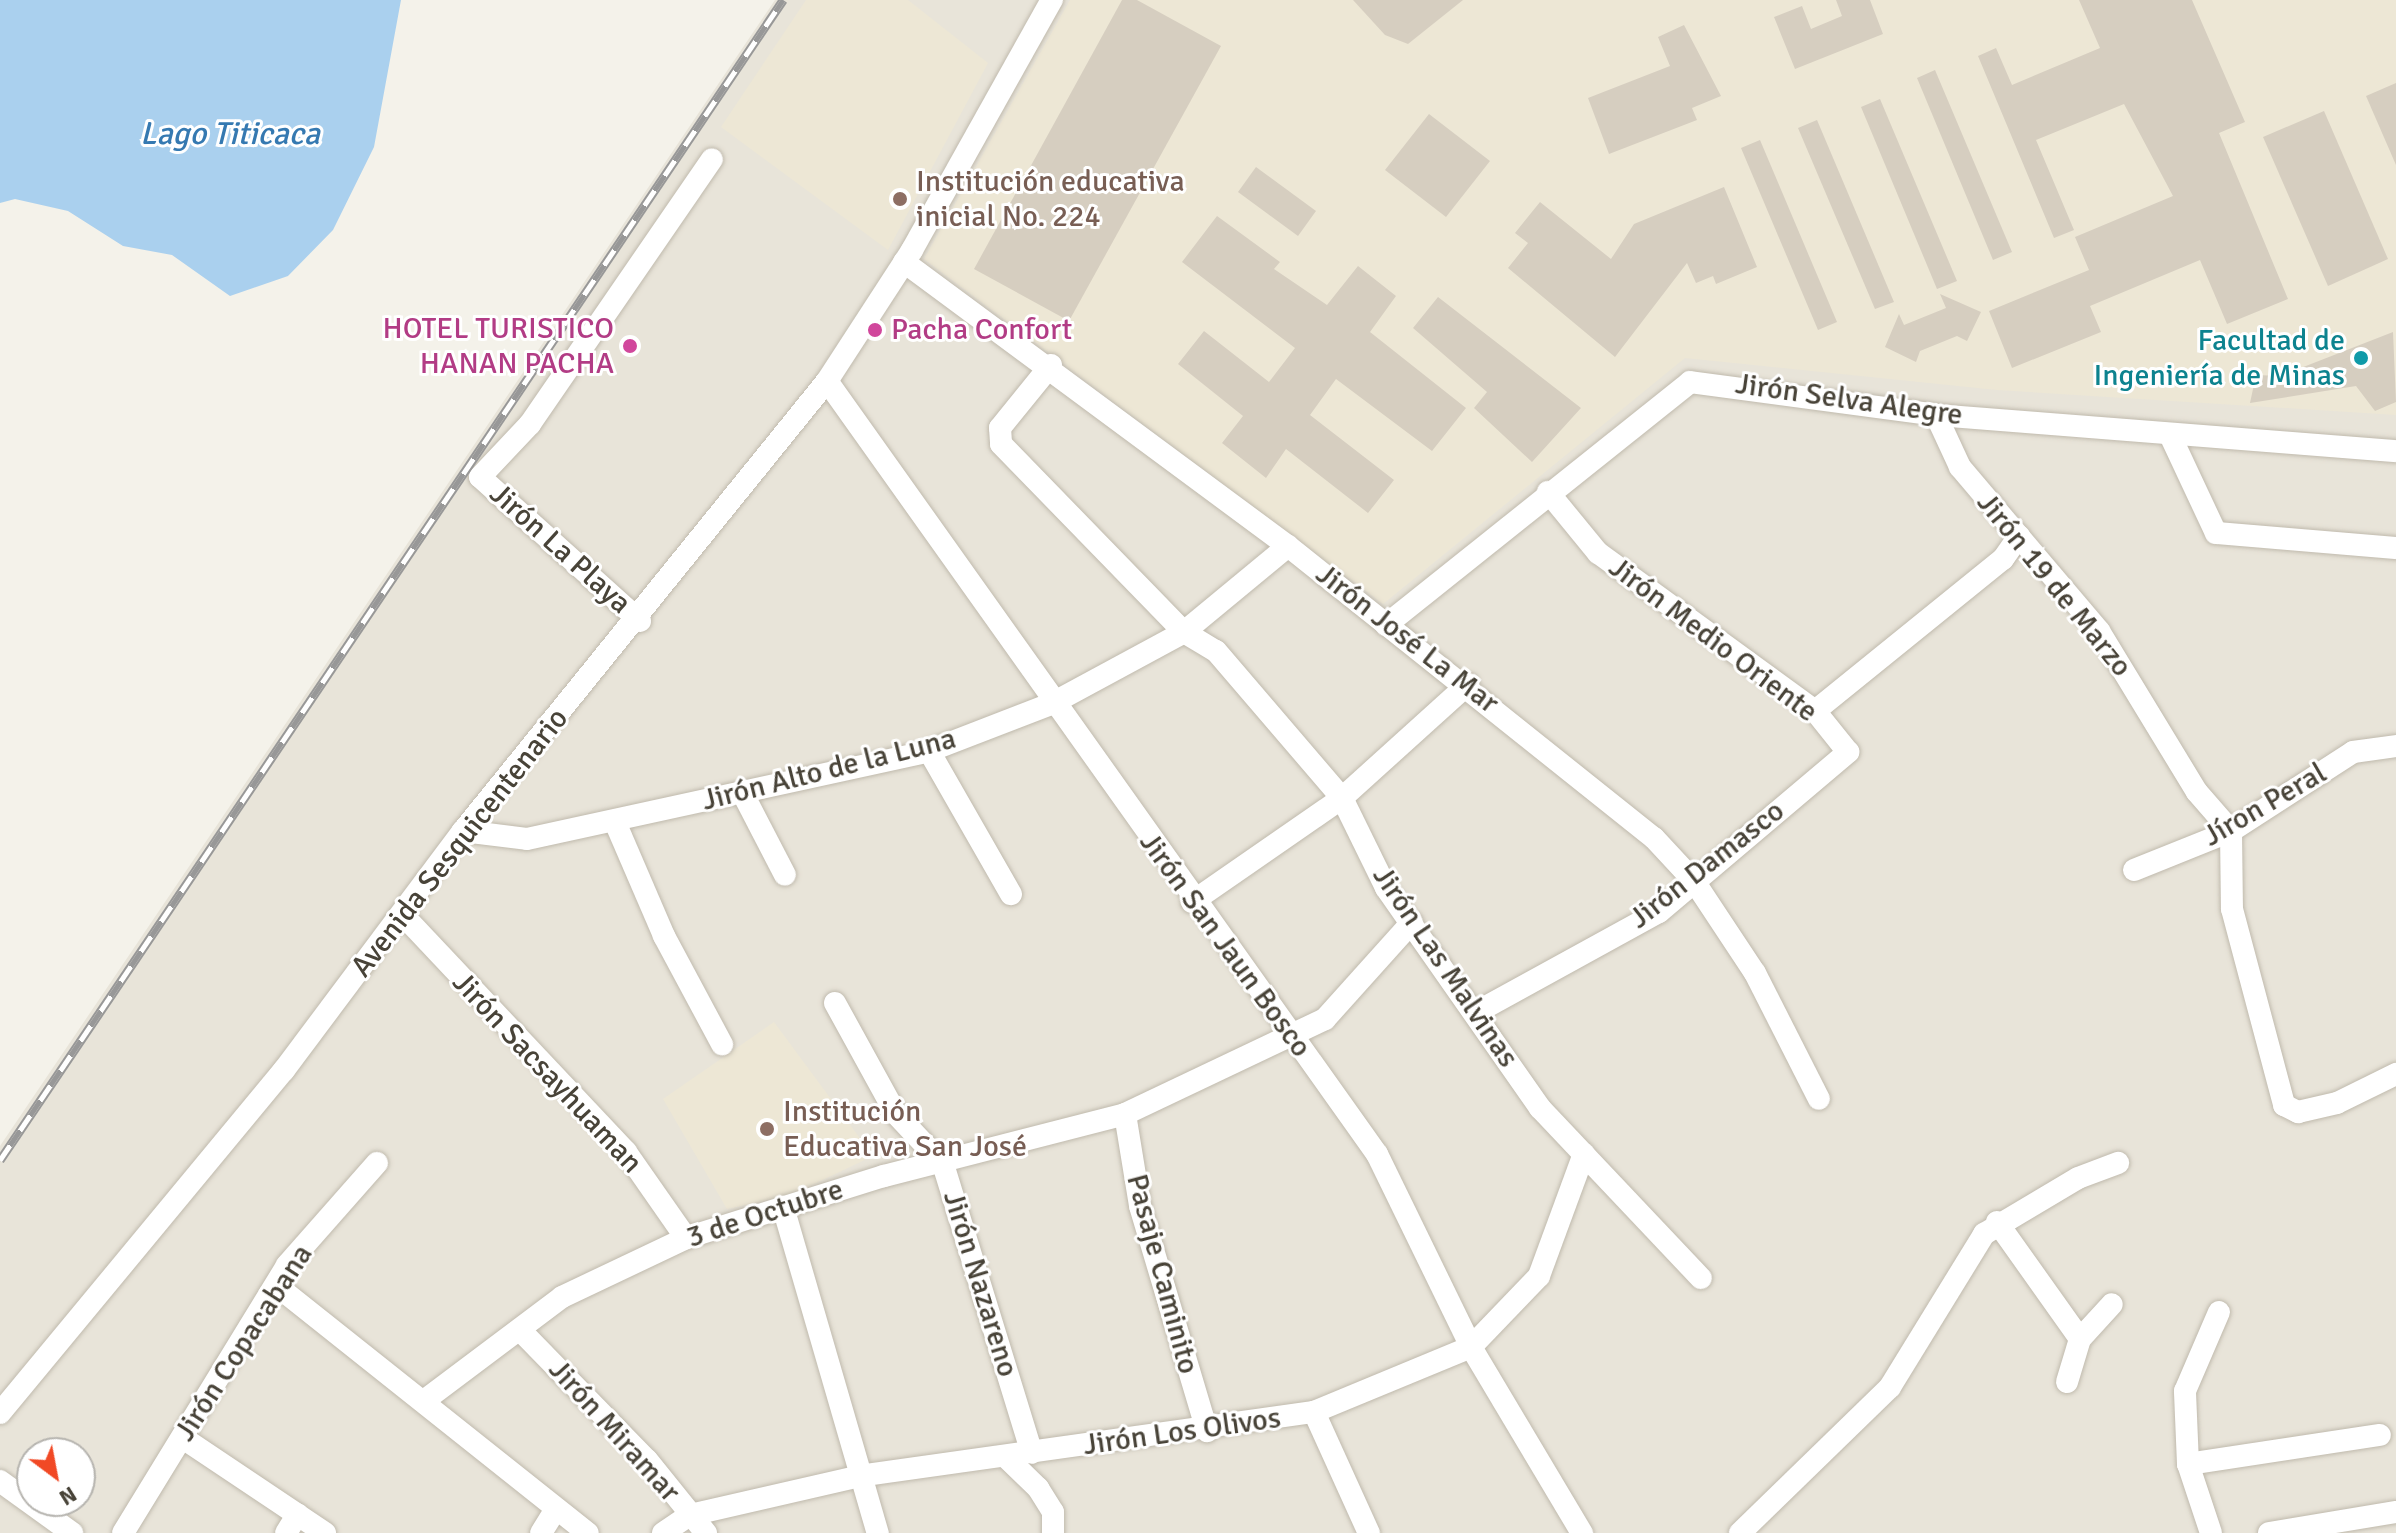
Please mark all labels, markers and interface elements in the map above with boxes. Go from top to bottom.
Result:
water label: Lago Titicaca [140,115,320,153]
place label: Institución educativa inicial No. 224 [916,164,1185,234]
marker: Institución educativa inicial No. 224 [891,190,909,208]
place label: HOTEL TURISTICO HANAN PACHA [382,311,614,382]
place label: Pacha Confort [891,312,1072,348]
marker: Pacha Confort [866,321,884,339]
place label: Facultad de Ingeniería de Minas [2093,323,2345,394]
marker: HOTEL TURISTICO HANAN PACHA [621,337,639,355]
marker: Facultad de Ingeniería de Minas [2352,349,2370,367]
street label: Jirón Selva Alegre [1733,366,1965,434]
street label: Jirón La Playa [482,476,638,622]
street label: Jirón 19 de Marzo [1969,486,2139,684]
street label: Jirón Medio Oriente [1602,550,1824,730]
street label: Jirón José La Mar [1308,556,1506,722]
street label: Avenida Sesquicentenario [344,702,576,984]
street label: Jirón Alto de la Luna [698,721,960,819]
street label: Jíron Peral [2197,755,2333,855]
street label: Jirón Damasco [1622,793,1792,937]
street label: Jirón San Jaun Bosco [1131,826,1319,1064]
street label: Jirón Las Malvinas [1364,860,1526,1074]
street label: Jirón Sacsayhuaman [445,965,649,1181]
place label: Institución Educativa San José [783,1094,1027,1164]
marker: Institución Educativa San José [758,1120,776,1138]
street label: Pasaje Caminito [1118,1170,1206,1378]
street label: 3 de Octubre [682,1172,848,1256]
street label: Jirón Nazareno [935,1187,1025,1381]
street label: Jirón Copacabana [167,1238,321,1448]
street label: Jirón Miramar [541,1352,687,1510]
street label: Jirón Los Olivos [1081,1400,1283,1464]
north arrow [16,1437,96,1517]
text: N [54,1481,82,1512]

